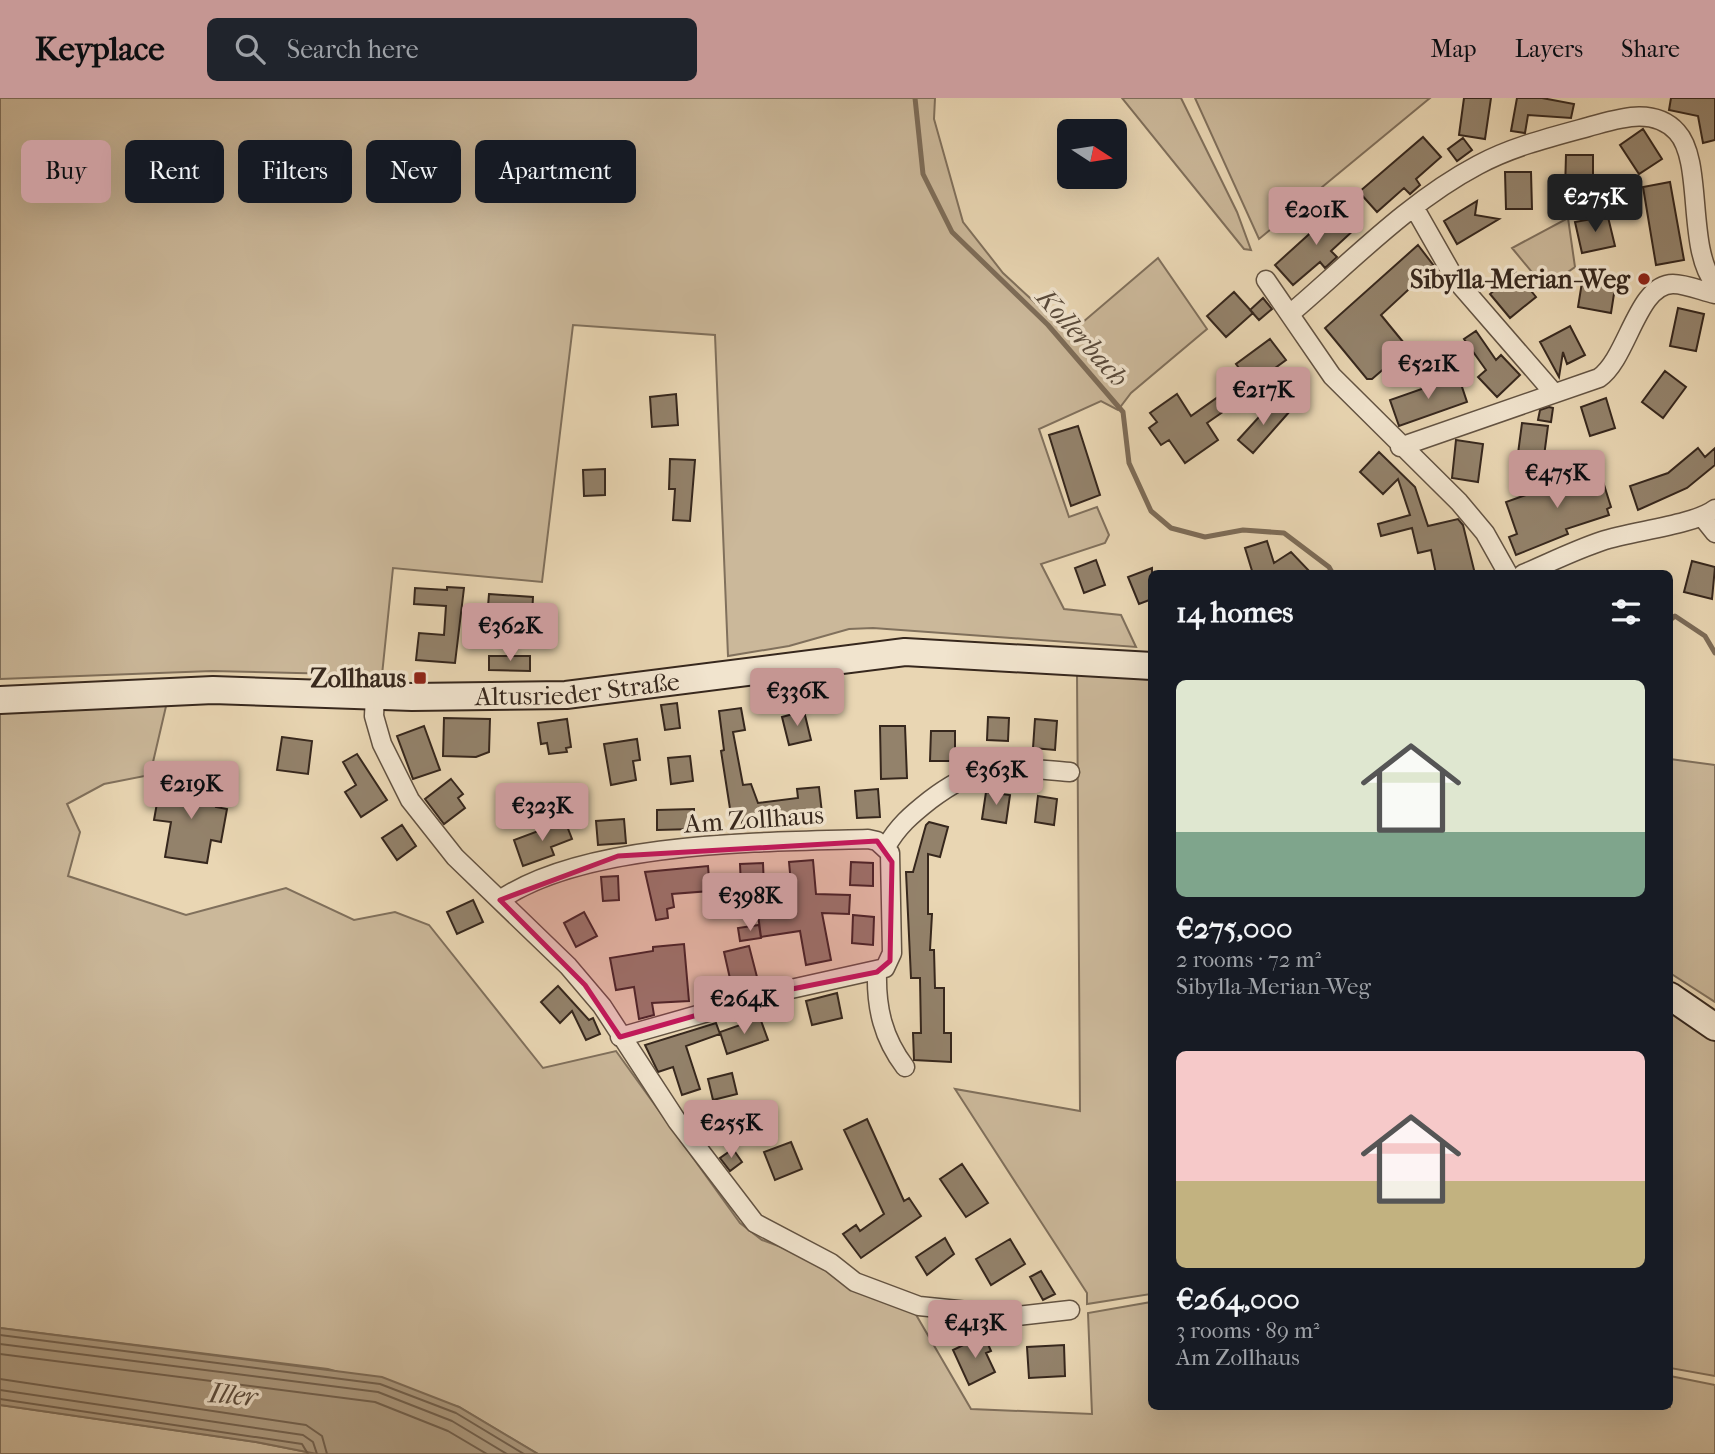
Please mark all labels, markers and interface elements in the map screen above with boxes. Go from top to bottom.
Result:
search box [207,18,697,81]
text: Keyplace [35,30,165,69]
icon: search [231,30,269,68]
text: Search here [287,34,419,65]
text: Map [1431,35,1477,63]
text: Layers [1515,35,1583,63]
text: Share [1621,35,1680,63]
north arrow [1057,119,1127,189]
map controls [1057,119,1127,189]
chip: Buy [21,140,111,203]
chip: Rent [125,140,224,203]
chip: Filters [238,140,352,203]
chip: New [366,140,461,203]
chip: Apartment [475,140,636,203]
pin: €275K [1546,174,1644,234]
text: €275K [1563,183,1627,210]
pin: €201K [1267,188,1365,247]
text: €201K [1285,196,1347,223]
place label: Sibylla-Merian-Weg [1410,264,1631,295]
marker: Sibylla-Merian-Weg [1636,271,1652,287]
water label: Kollerbach [1028,280,1136,393]
pin: €521K [1379,342,1477,401]
text: €521K [1398,350,1458,377]
pin: €217K [1214,368,1312,427]
text: €217K [1232,376,1294,403]
pin: €475K [1508,450,1606,510]
text: €475K [1525,459,1589,486]
icon: filters [1607,593,1645,631]
text: 14 homes [1176,595,1293,630]
pin: €362K [461,603,559,663]
text: €362K [478,612,542,639]
place label: Zollhaus [310,663,406,694]
street label: Altusrieder Straße [474,666,682,712]
pin: €336K [748,668,846,728]
marker: Zollhaus [412,670,428,686]
text: €336K [766,677,828,704]
icon: home [1348,725,1474,851]
pin: €363K [947,748,1045,807]
text: €363K [965,756,1027,783]
pin: €219K [142,762,240,821]
text: €219K [160,770,222,797]
pin: €323K [493,784,591,843]
text: €323K [511,792,573,819]
street label: Am Zollhaus [682,799,825,840]
pin: €398K [701,874,799,933]
text: €398K [718,882,782,909]
text: €275,000 [1176,911,1293,946]
text: 2 rooms · 72 m² [1176,946,1321,973]
text: Sibylla-Merian-Weg [1176,973,1371,1000]
pin: €264K [695,976,793,1036]
text: €264K [710,985,778,1012]
icon: home [1348,1096,1474,1222]
pin: €255K [682,1100,780,1160]
text: €255K [700,1109,762,1136]
text: €264,000 [1176,1282,1300,1317]
pin: €413K [926,1300,1024,1360]
text: €413K [944,1309,1006,1336]
text: 3 rooms · 89 m² [1176,1317,1320,1344]
text: Am Zollhaus [1176,1344,1300,1371]
water label: Iller [206,1376,261,1413]

